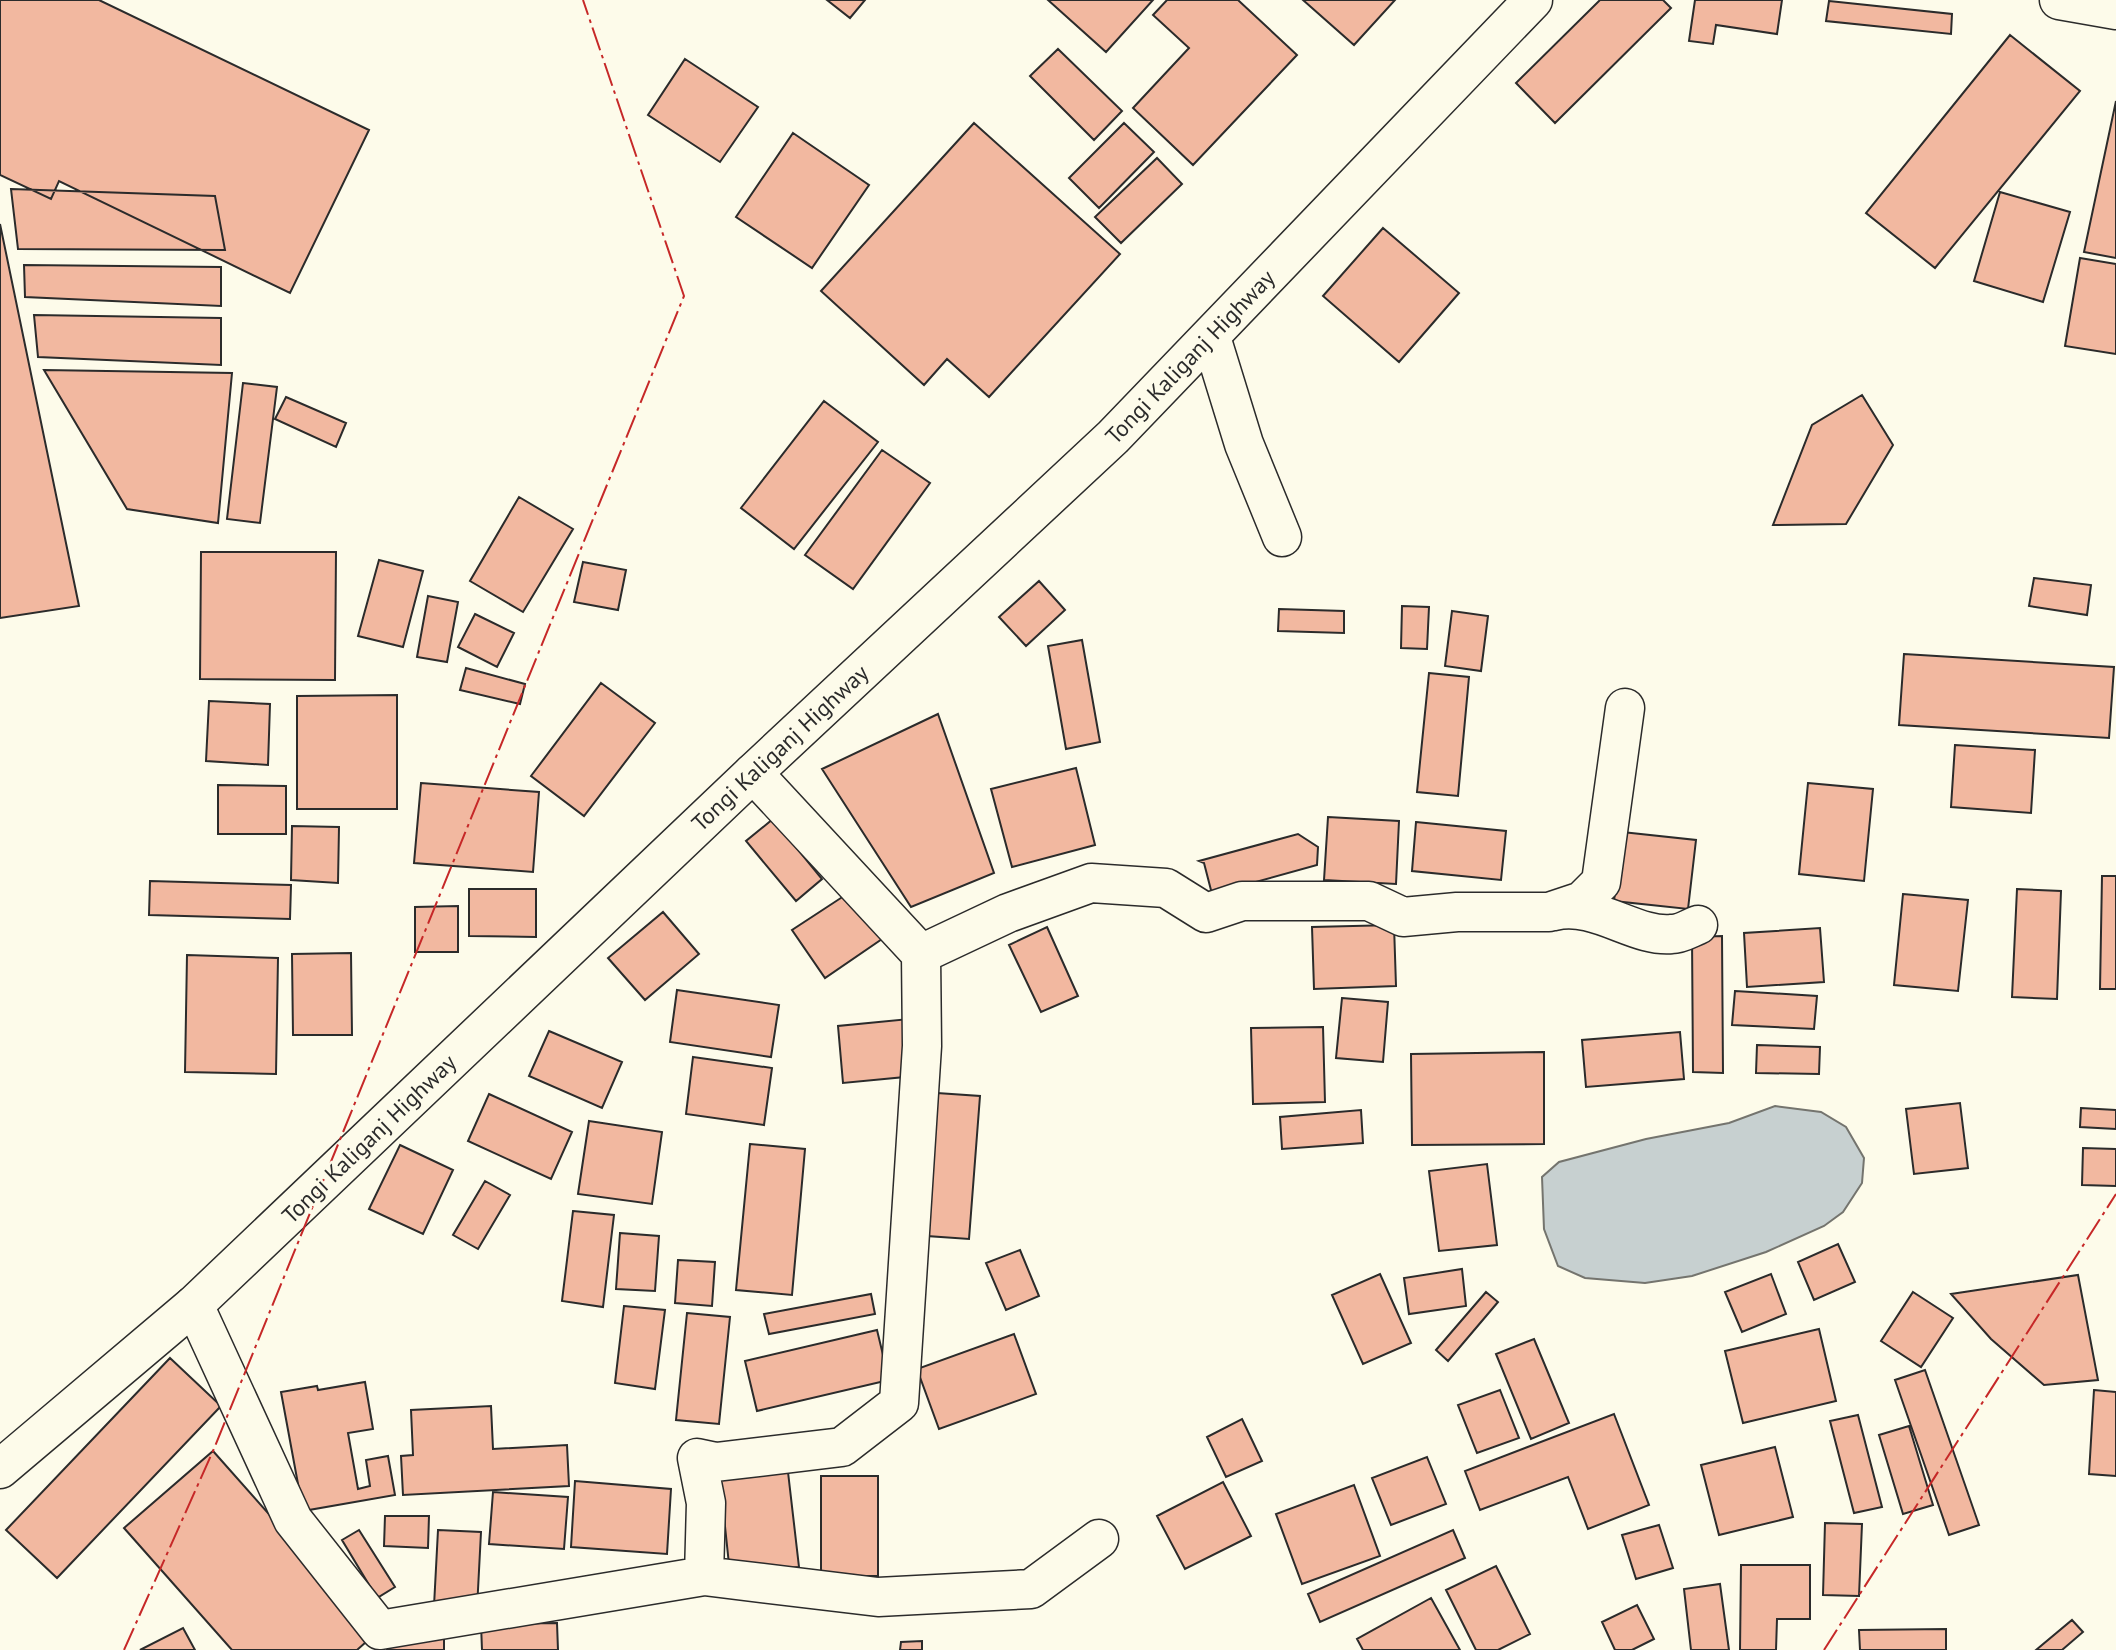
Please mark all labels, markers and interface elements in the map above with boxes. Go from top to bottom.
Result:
street label: Tongi Kaliganj Highway [1099,263,1281,450]
street label: Tongi Kaliganj Highway [685,658,874,837]
street label: Tongi Kaliganj Highway [275,1048,462,1229]

